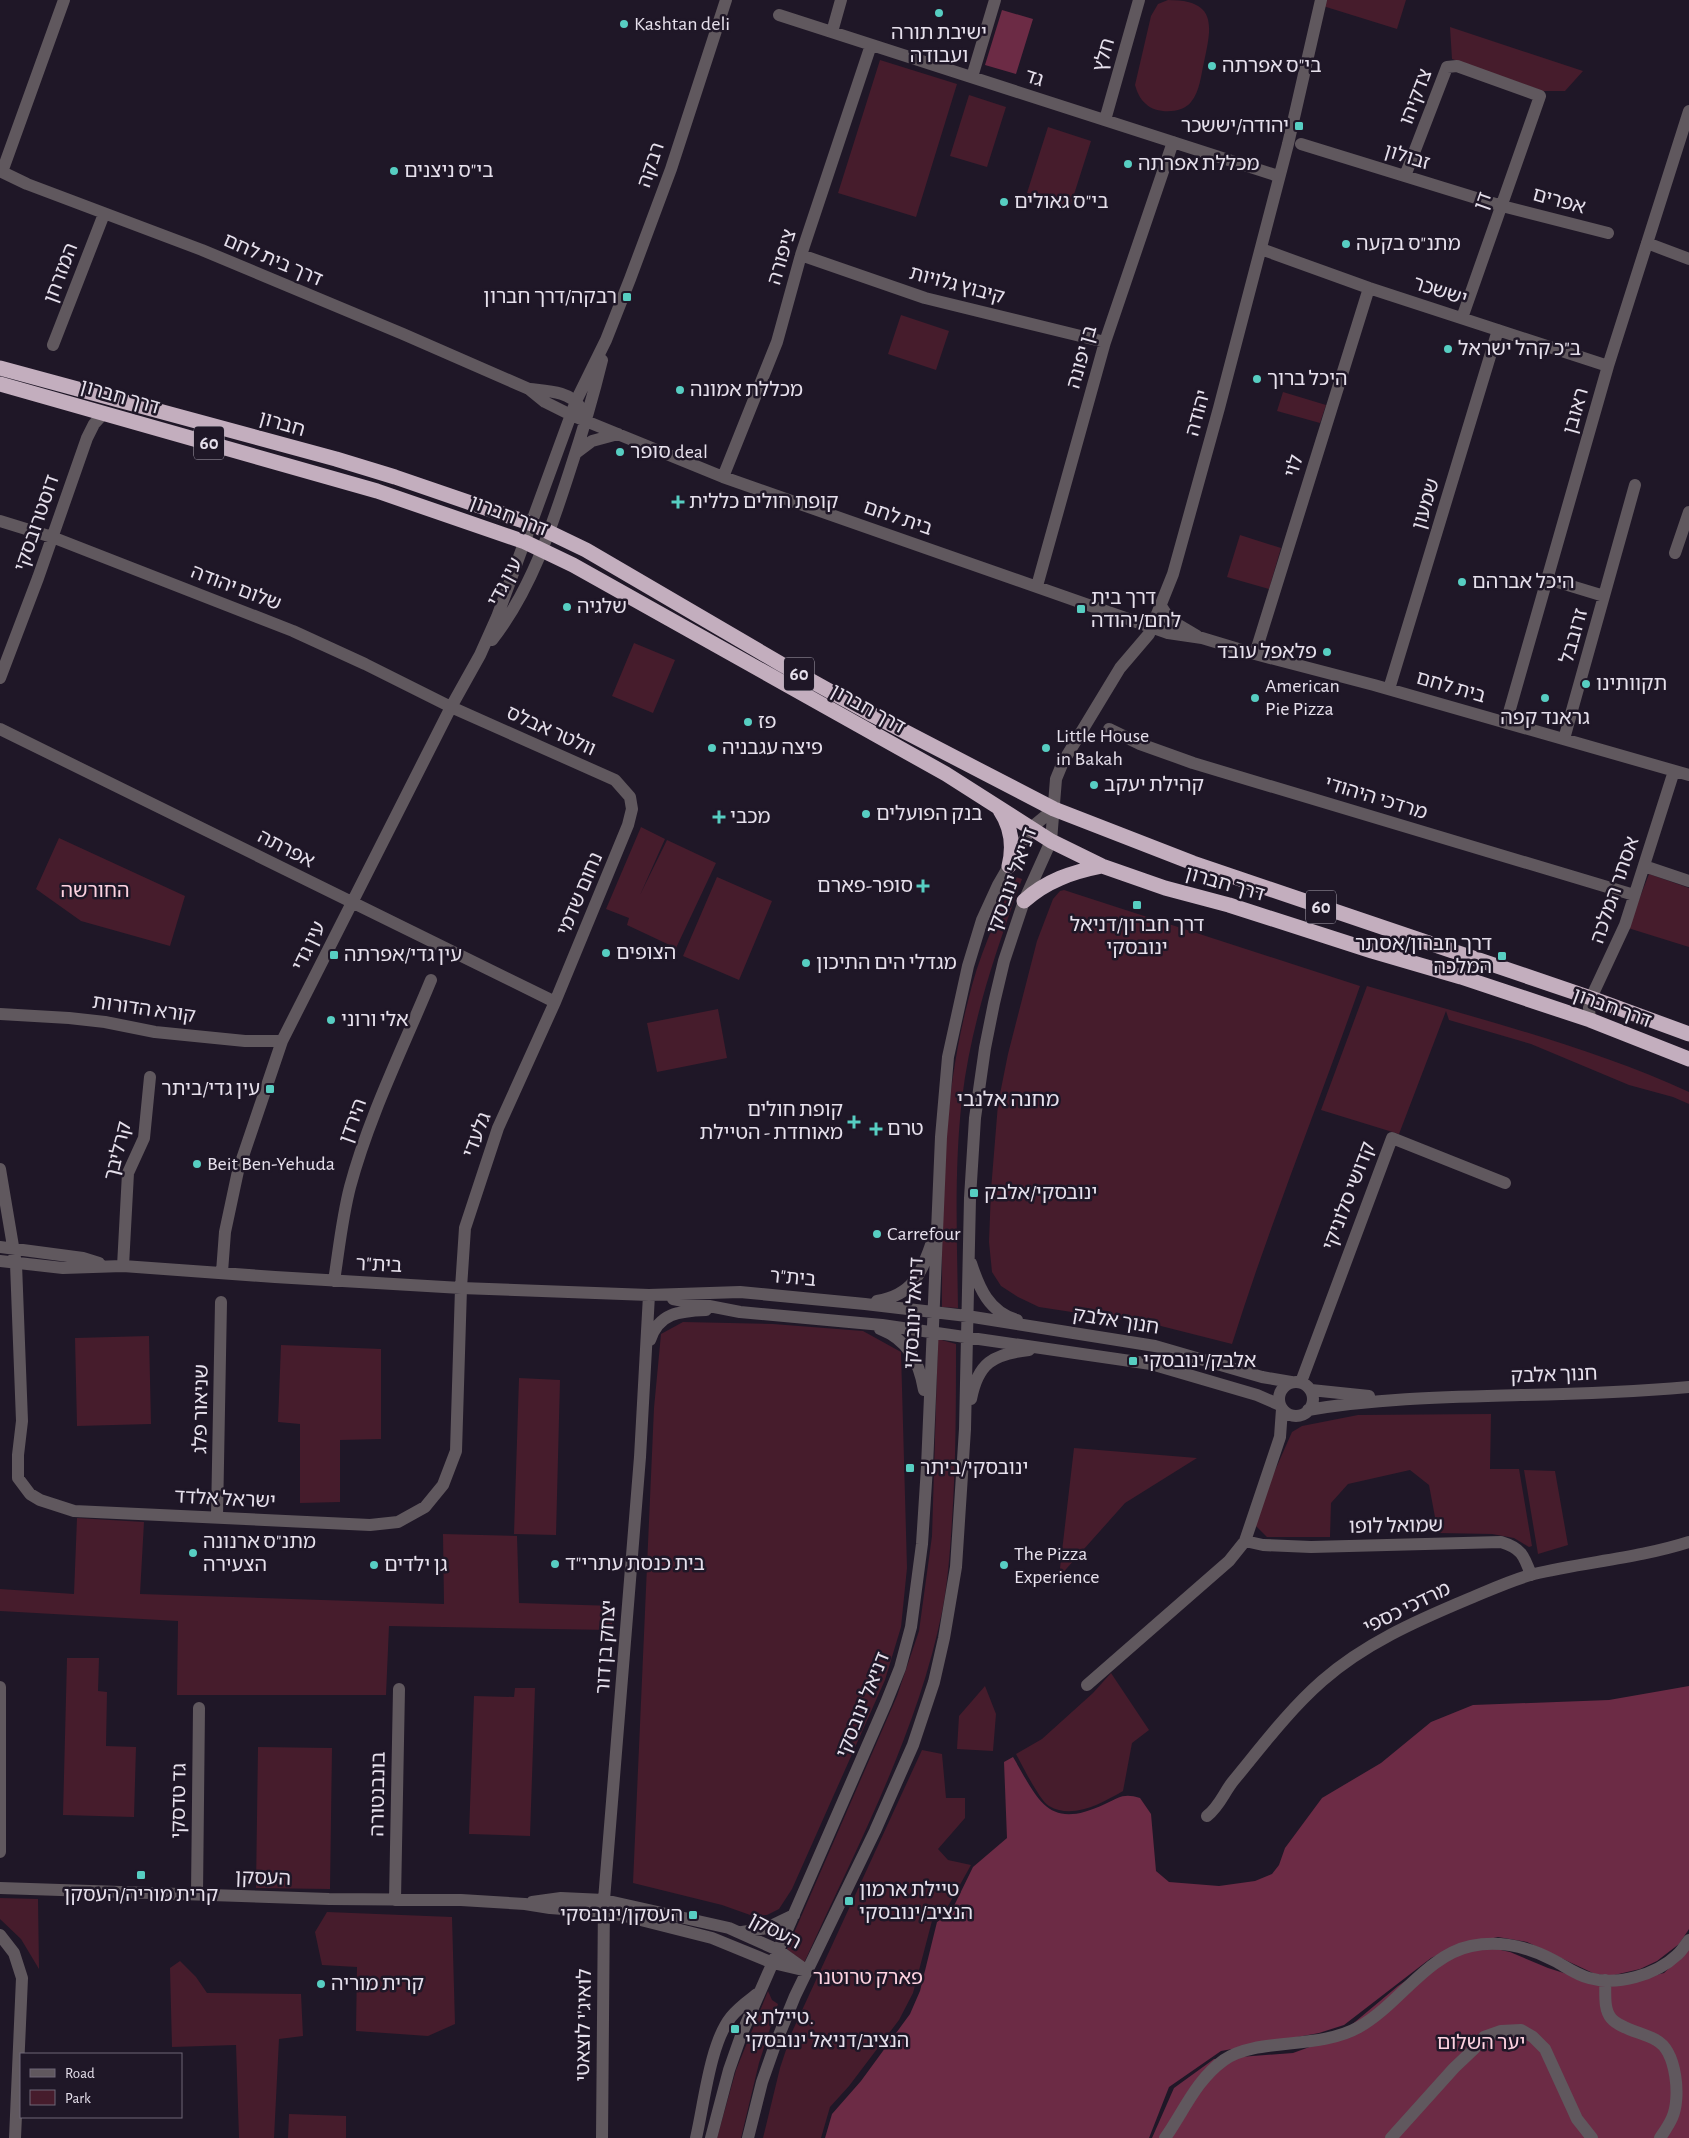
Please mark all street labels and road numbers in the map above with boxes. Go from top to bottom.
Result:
street label: חלץ [1090,36,1118,74]
street label: גד [1022,66,1046,91]
street label: צדקיהו [1396,66,1436,128]
street label: רבקה [634,140,668,190]
street label: זבולון [1382,141,1432,173]
street label: אפרים [1530,184,1588,218]
street label: דן [1471,189,1495,212]
street label: ציפורה [764,227,800,287]
street label: דרך בית לחם [220,230,326,290]
street label: המזרחן [40,240,82,306]
street label: קיבוץ גלויות [907,263,1007,307]
street label: יששכר [1411,273,1469,309]
street label: בן יפונה [1063,323,1101,391]
street label: דרך חברון [78,376,162,418]
street label: ראובן [1560,386,1592,436]
street label: יהודה [1182,388,1214,438]
street label: חברון [257,408,307,440]
road number: 60 [194,426,224,459]
street label: לוי [1281,452,1307,480]
street label: דוסטרובסקי [11,472,63,574]
street label: שמעון [1409,476,1443,532]
street label: דרך חברון [467,492,551,540]
street label: בית לחם [861,497,935,539]
street label: עין גדי [484,554,526,610]
street label: שלום יהודה [188,562,284,614]
street label: זרובבל [1557,606,1591,666]
road number: 60 [784,658,814,691]
street label: בית לחם [1414,668,1488,706]
street label: דרך חברון [827,680,909,738]
street label: וולטר אבלס [503,702,599,760]
street label: מרדכי היהודי [1322,773,1430,823]
street label: דניאל ינובסקי [983,825,1041,937]
street label: אפרתה [254,826,318,872]
street label: אסתר המלכה [1587,834,1643,946]
street label: נחום שדמי [554,850,606,938]
street label: דרך חברון [1183,863,1267,905]
road number: 60 [1306,890,1336,924]
street label: עין גדי [289,918,329,974]
street label: דרך חברון [1570,985,1654,1031]
street label: קורא הדורות [91,992,197,1026]
street label: הירדן [336,1096,370,1146]
street label: גלעדי [459,1109,495,1160]
street label: קרליבך [101,1119,135,1183]
street label: קדושי סלוניקי [1319,1139,1379,1253]
street label: בית"ר [355,1254,403,1276]
street label: דניאל ינובסקי [901,1257,927,1369]
street label: בית"ר [769,1266,817,1290]
street label: חנוך אלבק [1071,1304,1161,1338]
street label: חנוך אלבק [1510,1363,1598,1387]
street label: שניאור פלג [190,1364,212,1454]
street label: ישראל אלדד [174,1486,276,1512]
street label: שמואל לופו [1349,1515,1443,1537]
street label: מרדכי כספי [1360,1578,1454,1638]
street label: יצחק בן דור [593,1599,619,1695]
street label: דניאל ינובסקי [833,1649,893,1761]
street label: בונבנטורה [367,1751,389,1837]
street label: גד טדסקי [168,1763,190,1839]
street label: העסקן [235,1867,291,1889]
street label: העסקן [746,1909,804,1953]
street label: לואיג'י לוצאטי [573,1968,595,2082]

